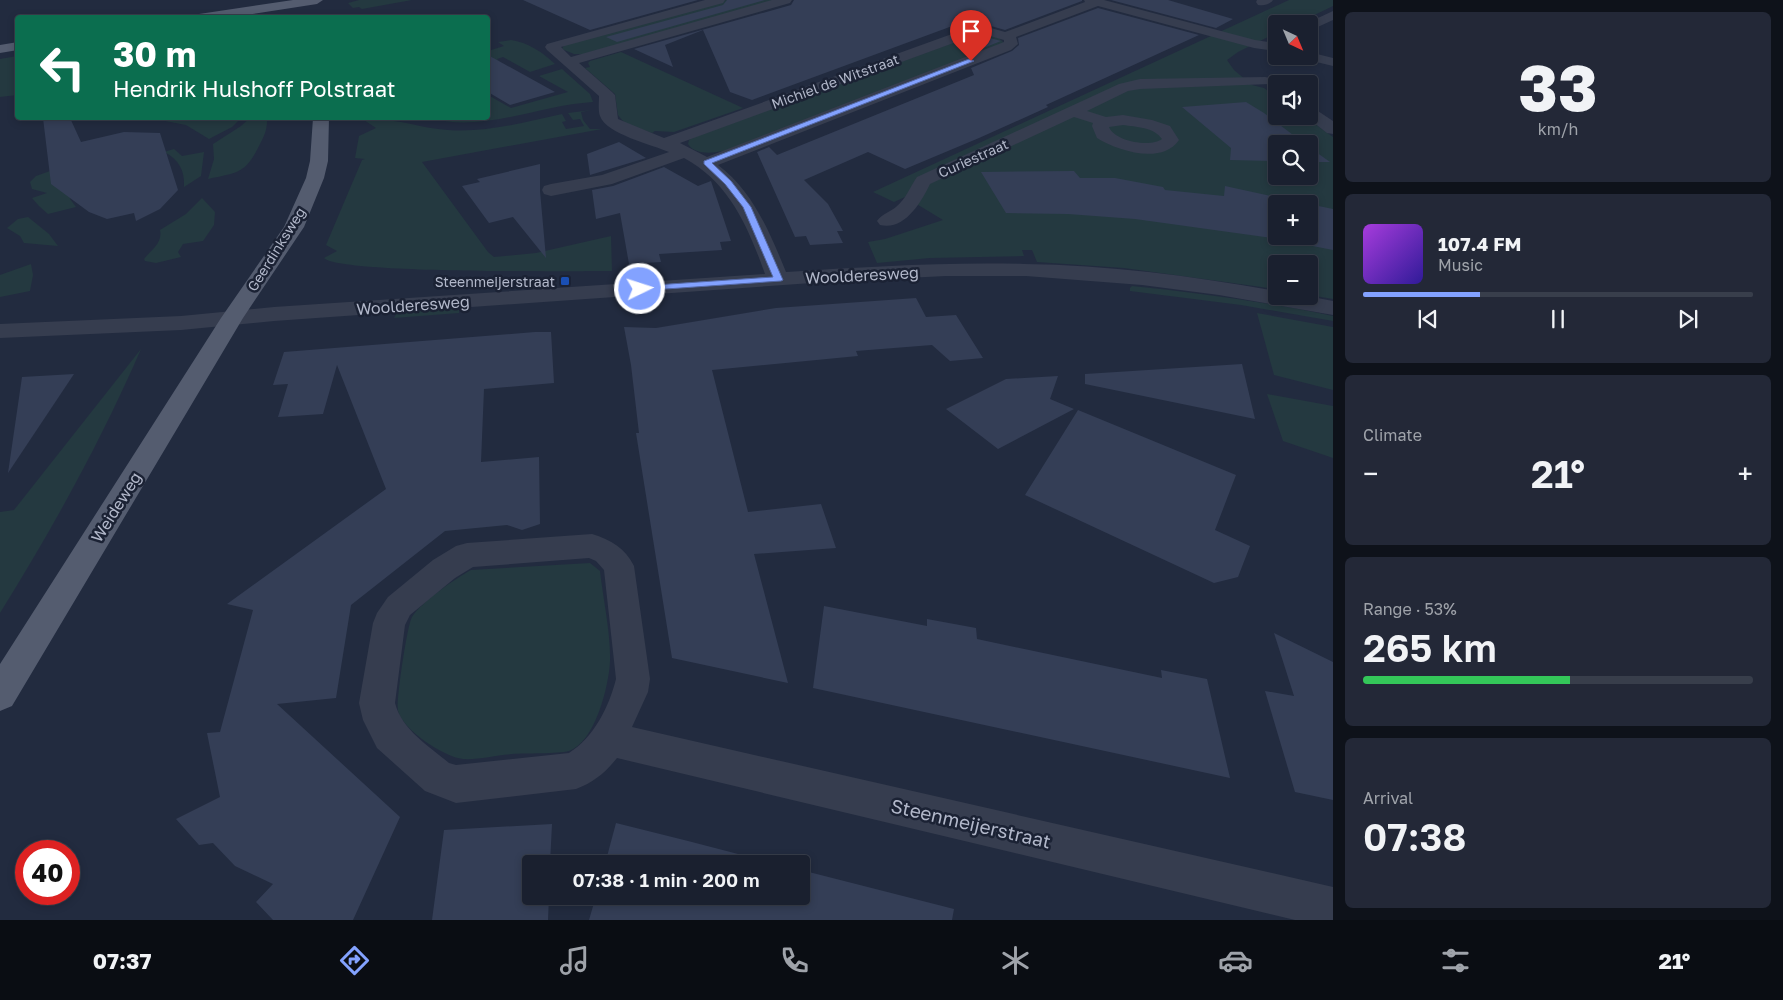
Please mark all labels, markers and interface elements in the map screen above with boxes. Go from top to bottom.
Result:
pin [950,10,992,61]
north arrow [1268,15,1318,65]
map controls [1268,15,1318,305]
icon: arrive [957,17,985,45]
text: 30 m [113,33,196,75]
icon: left [30,35,95,100]
text: 33 [1518,47,1598,125]
street label: Michiel de Witstraat [769,50,901,112]
text: Hendrik Hulshoff Polstraat [113,75,396,102]
button: sound [1268,75,1318,125]
text: km/h [1538,119,1578,139]
street label: Curiestraat [935,135,1011,181]
button: search [1268,135,1318,185]
button: + [1268,195,1318,245]
street label: Geerdinksweg [243,204,309,294]
text: 107.4 FM [1438,232,1521,255]
button: − [1268,255,1318,305]
text: Music [1438,255,1483,275]
position arrow [613,262,665,314]
street label: Woolderesweg [805,262,919,288]
place label: Steenmeijerstraat [435,273,555,290]
marker: Steenmeijerstraat [559,275,571,287]
street label: Woolderesweg [356,291,470,319]
icon: previous [1414,305,1442,333]
icon: pause [1544,305,1572,333]
icon: next [1674,305,1702,333]
text: Climate [1363,425,1422,445]
text: 21° [1531,451,1585,496]
text: − [1363,457,1378,490]
text: + [1738,457,1753,490]
street label: Weideweg [87,468,145,546]
text: Range · 53% [1363,599,1457,619]
text: 265 km [1363,625,1497,670]
text: Arrival [1363,788,1413,808]
street label: Steenmeijerstraat [889,793,1053,853]
text: 07:38 [1363,814,1466,859]
speed limit sign: 40 [15,840,80,905]
text: 07:38 · 1 min · 200 m [572,868,760,891]
icon: directions [337,943,372,978]
icon: music [557,943,592,978]
icon: phone [777,943,812,978]
icon: climate [998,943,1033,978]
icon: car [1218,943,1253,978]
icon: filters [1438,943,1473,978]
text: 07:37 [93,947,151,974]
text: 21° [1658,947,1690,974]

